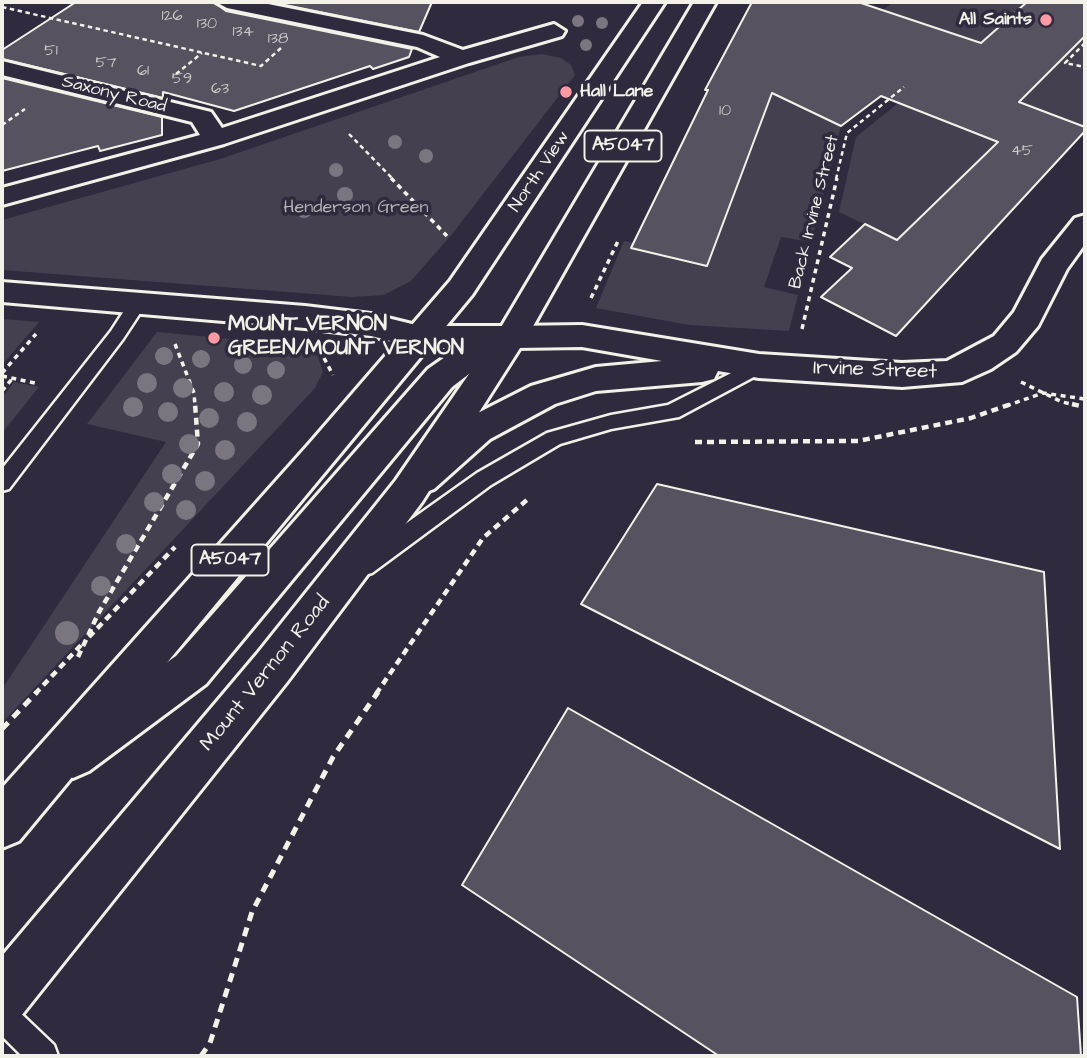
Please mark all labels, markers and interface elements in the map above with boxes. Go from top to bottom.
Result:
house number: 126 [161,7,183,27]
place label: All Saints [959,9,1032,31]
marker: All Saints [1038,12,1054,28]
house number: 130 [197,15,217,35]
house number: 134 [232,23,254,43]
house number: 138 [268,30,288,50]
house number: 51 [44,42,58,62]
house number: 57 [95,54,117,74]
house number: 61 [137,62,149,82]
house number: 59 [172,70,192,90]
street label: Saxony Road [60,72,168,118]
house number: 63 [211,80,229,100]
place label: Hall Lane [580,81,653,103]
marker: Hall Lane [558,84,574,100]
house number: 10 [719,102,731,122]
street label: North View [505,127,575,217]
road number: A5047 [584,130,662,162]
street label: Back Irvine Street [785,133,845,291]
house number: 45 [1011,142,1033,162]
park label: Henderson Green [284,197,428,219]
place label: MOUNT VERNON GREEN/MOUNT VERNON [228,313,464,363]
marker: MOUNT VERNON GREEN/MOUNT VERNON [206,330,222,346]
street label: Irvine Street [813,356,937,386]
road number: A5047 [191,544,268,576]
street label: Mount Vernon Road [196,591,336,757]

